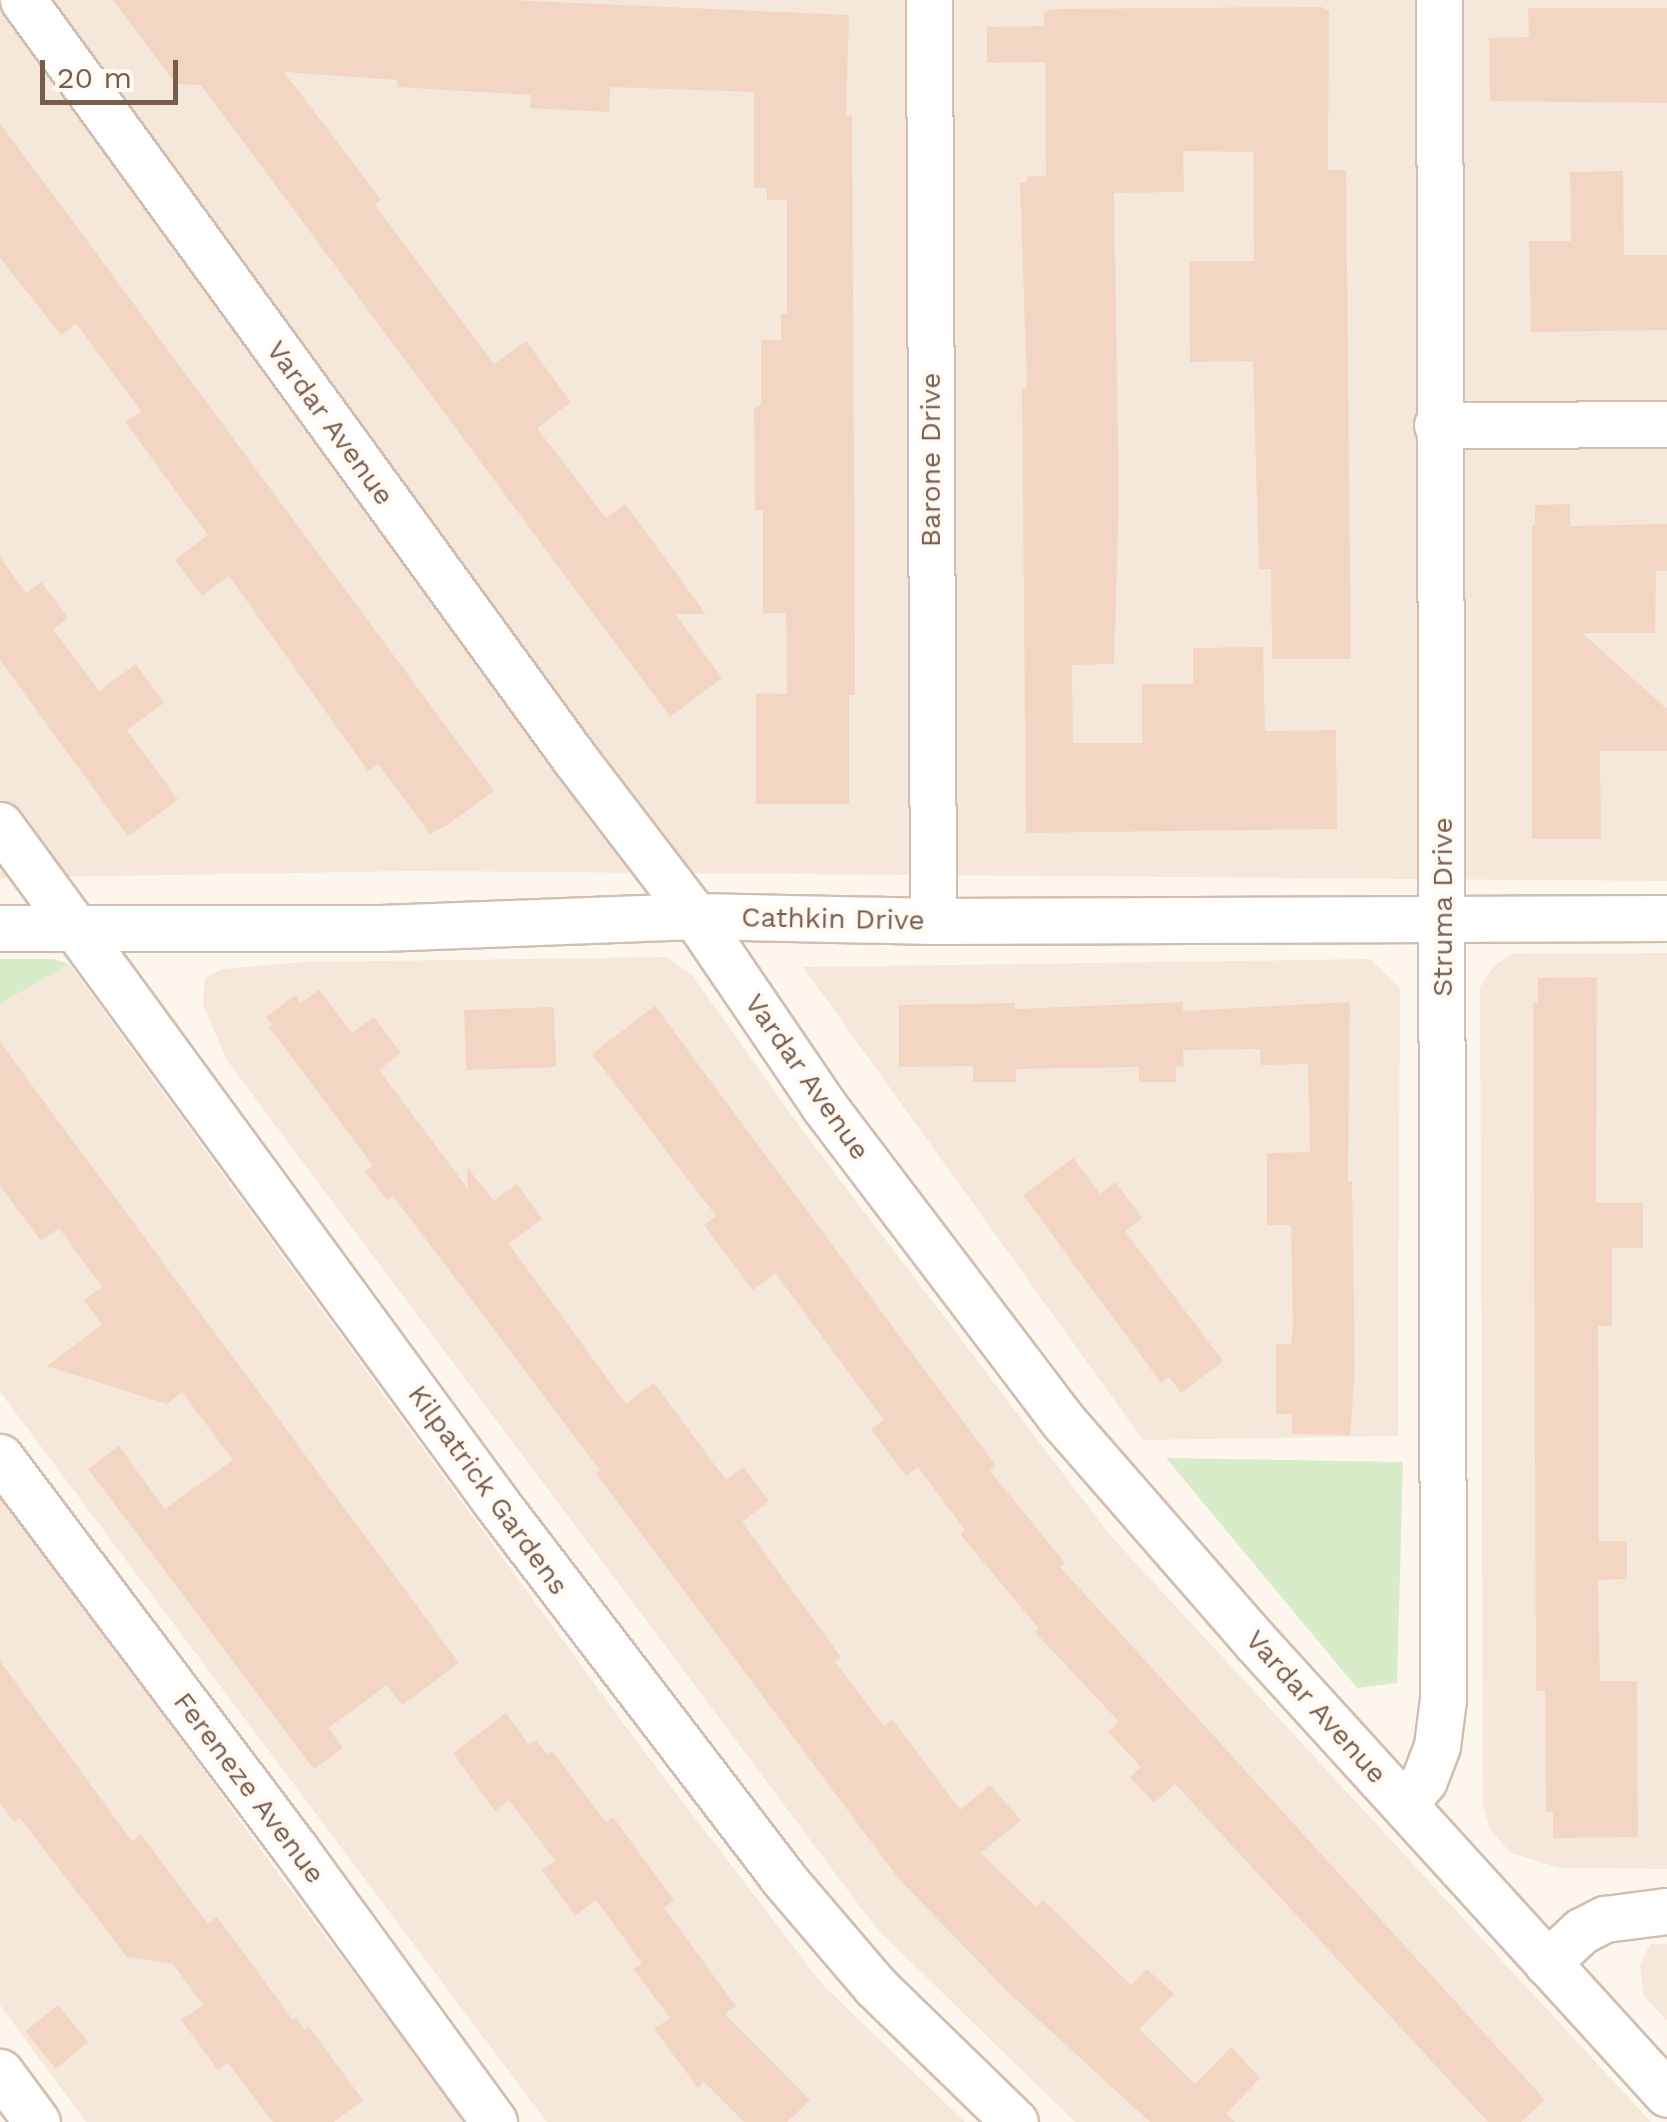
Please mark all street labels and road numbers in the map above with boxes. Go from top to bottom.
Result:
street label: Vardar Avenue [259,334,401,512]
street label: Barone Drive [914,373,948,547]
street label: Struma Drive [1426,817,1460,997]
street label: Cathkin Drive [741,901,925,937]
street label: Vardar Avenue [737,987,877,1167]
street label: Kilpatrick Gardens [400,1378,576,1602]
street label: Vardar Avenue [1238,1623,1394,1791]
street label: Fereneze Avenue [166,1685,332,1891]

